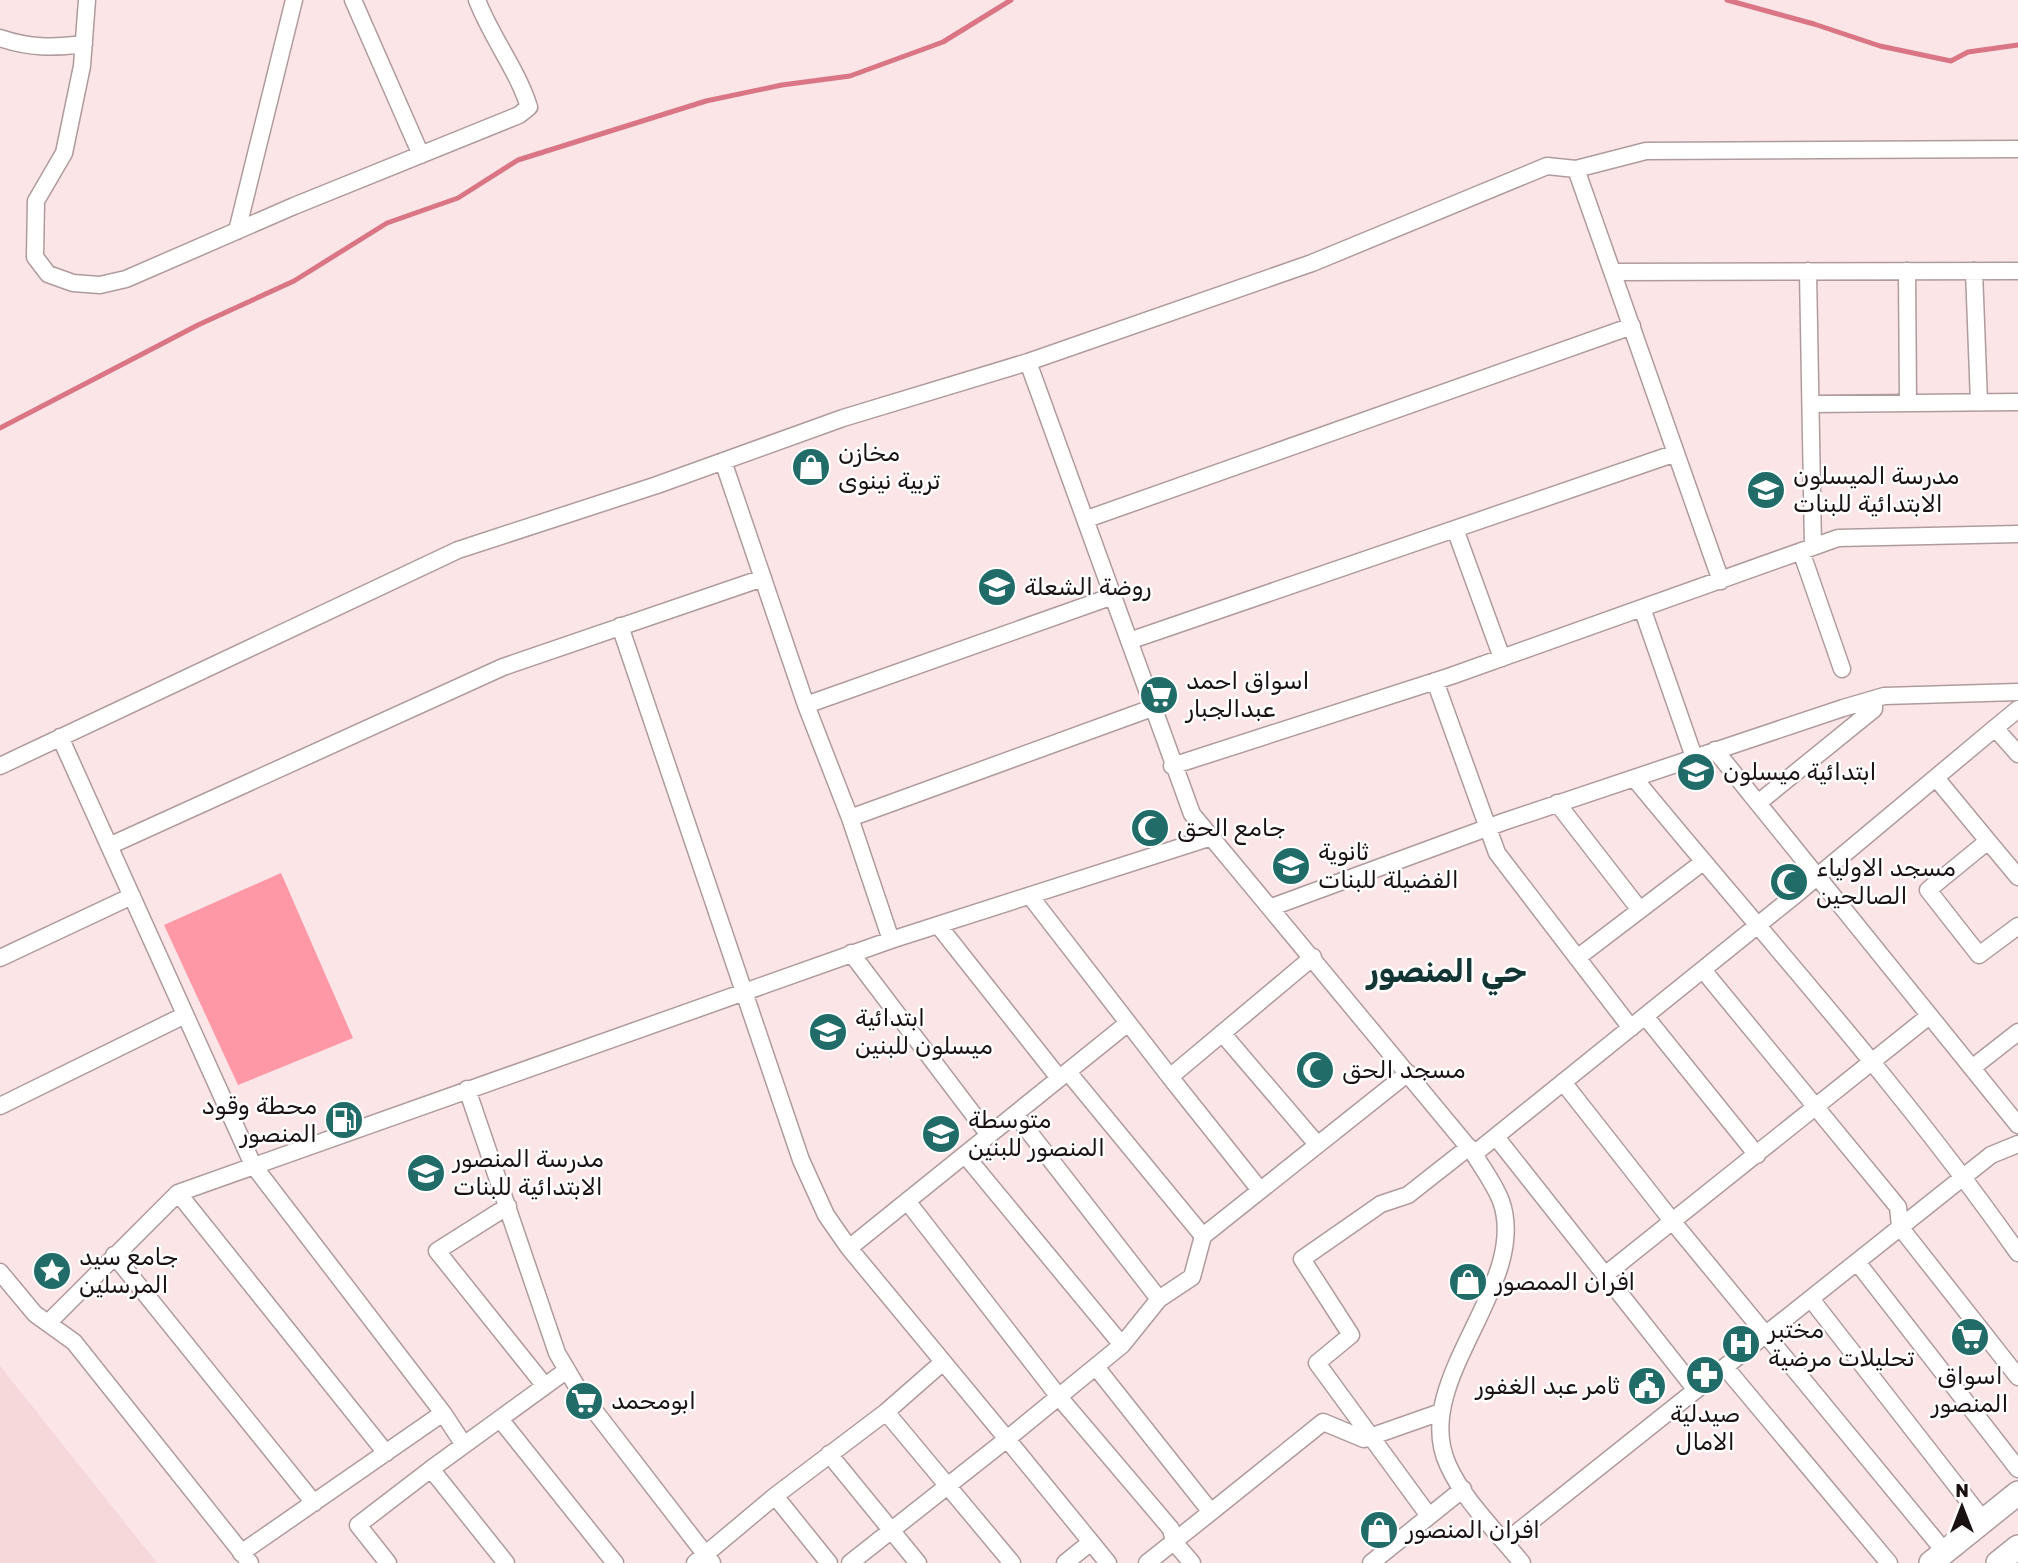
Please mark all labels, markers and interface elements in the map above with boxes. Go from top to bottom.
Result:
place label: مخازن تربية نينوى [838,439,940,495]
shop icon: مخازن تربية نينوى [790,446,832,488]
place label: مدرسة الميسلون الابتدائية للبنات [1793,462,1959,518]
school or university icon: مدرسة الميسلون الابتدائية للبنات [1745,469,1787,511]
school or university icon: روضة الشعلة [976,566,1018,608]
place label: روضة الشعلة [1024,573,1151,601]
place label: اسواق احمد عبدالجبار [1184,667,1309,723]
supermarket icon: اسواق احمد عبدالجبار [1138,674,1180,716]
school or university icon: ابتدائية ميسلون [1675,751,1717,793]
place label: ابتدائية ميسلون [1723,758,1877,786]
mosque icon: جامع الحق [1129,807,1171,849]
place label: جامع الحق [1177,814,1286,845]
place label: ثانوية الفضيلة للبنات [1318,838,1459,894]
school or university icon: ثانوية الفضيلة للبنات [1270,845,1312,887]
place label: مسجد الاولياء الصالحين [1816,854,1956,910]
mosque icon: مسجد الاولياء الصالحين [1768,861,1810,903]
district label: حي المنصور [1365,952,1527,996]
place label: ابتدائية ميسلون للبنين [855,1004,993,1060]
school or university icon: ابتدائية ميسلون للبنين [807,1011,849,1053]
mosque icon: مسجد الحق [1294,1049,1336,1091]
place label: مسجد الحق [1342,1056,1466,1084]
place label: محطة وقود المنصور [201,1092,317,1148]
fuel station icon: محطة وقود المنصور [323,1099,365,1141]
place label: متوسطة المنصور للبنين [968,1106,1105,1162]
school or university icon: متوسطة المنصور للبنين [920,1113,962,1155]
place label: مدرسة المنصور الابتدائية للبنات [451,1145,604,1201]
school or university icon: مدرسة المنصور الابتدائية للبنات [405,1152,447,1194]
place label: جامع سيد المرسلين [79,1243,178,1299]
place icon: جامع سيد المرسلين [31,1250,73,1292]
shop icon: افران الممصور [1447,1261,1489,1303]
place label: افران الممصور [1493,1268,1635,1296]
place label: مختبر تحليلات مرضية [1766,1316,1915,1372]
supermarket icon: اسواق المنصور [1949,1316,1991,1358]
hospital icon: مختبر تحليلات مرضية [1720,1323,1762,1365]
pharmacy icon: صيدلية الامال [1684,1354,1726,1396]
place label: اسواق المنصور [1930,1362,2008,1418]
public building icon: ثامر عبد الغفور [1626,1365,1668,1407]
place label: ثامر عبد الغفور [1474,1372,1620,1400]
supermarket icon: ابومحمد [563,1380,605,1422]
place label: ابومحمد [611,1387,696,1415]
place label: صيدلية الامال [1670,1400,1740,1456]
north arrow [1927,1472,1997,1542]
text: N [1955,1479,1969,1502]
shop icon: افران المنصور [1358,1509,1400,1551]
place label: افران المنصور [1404,1516,1540,1544]

